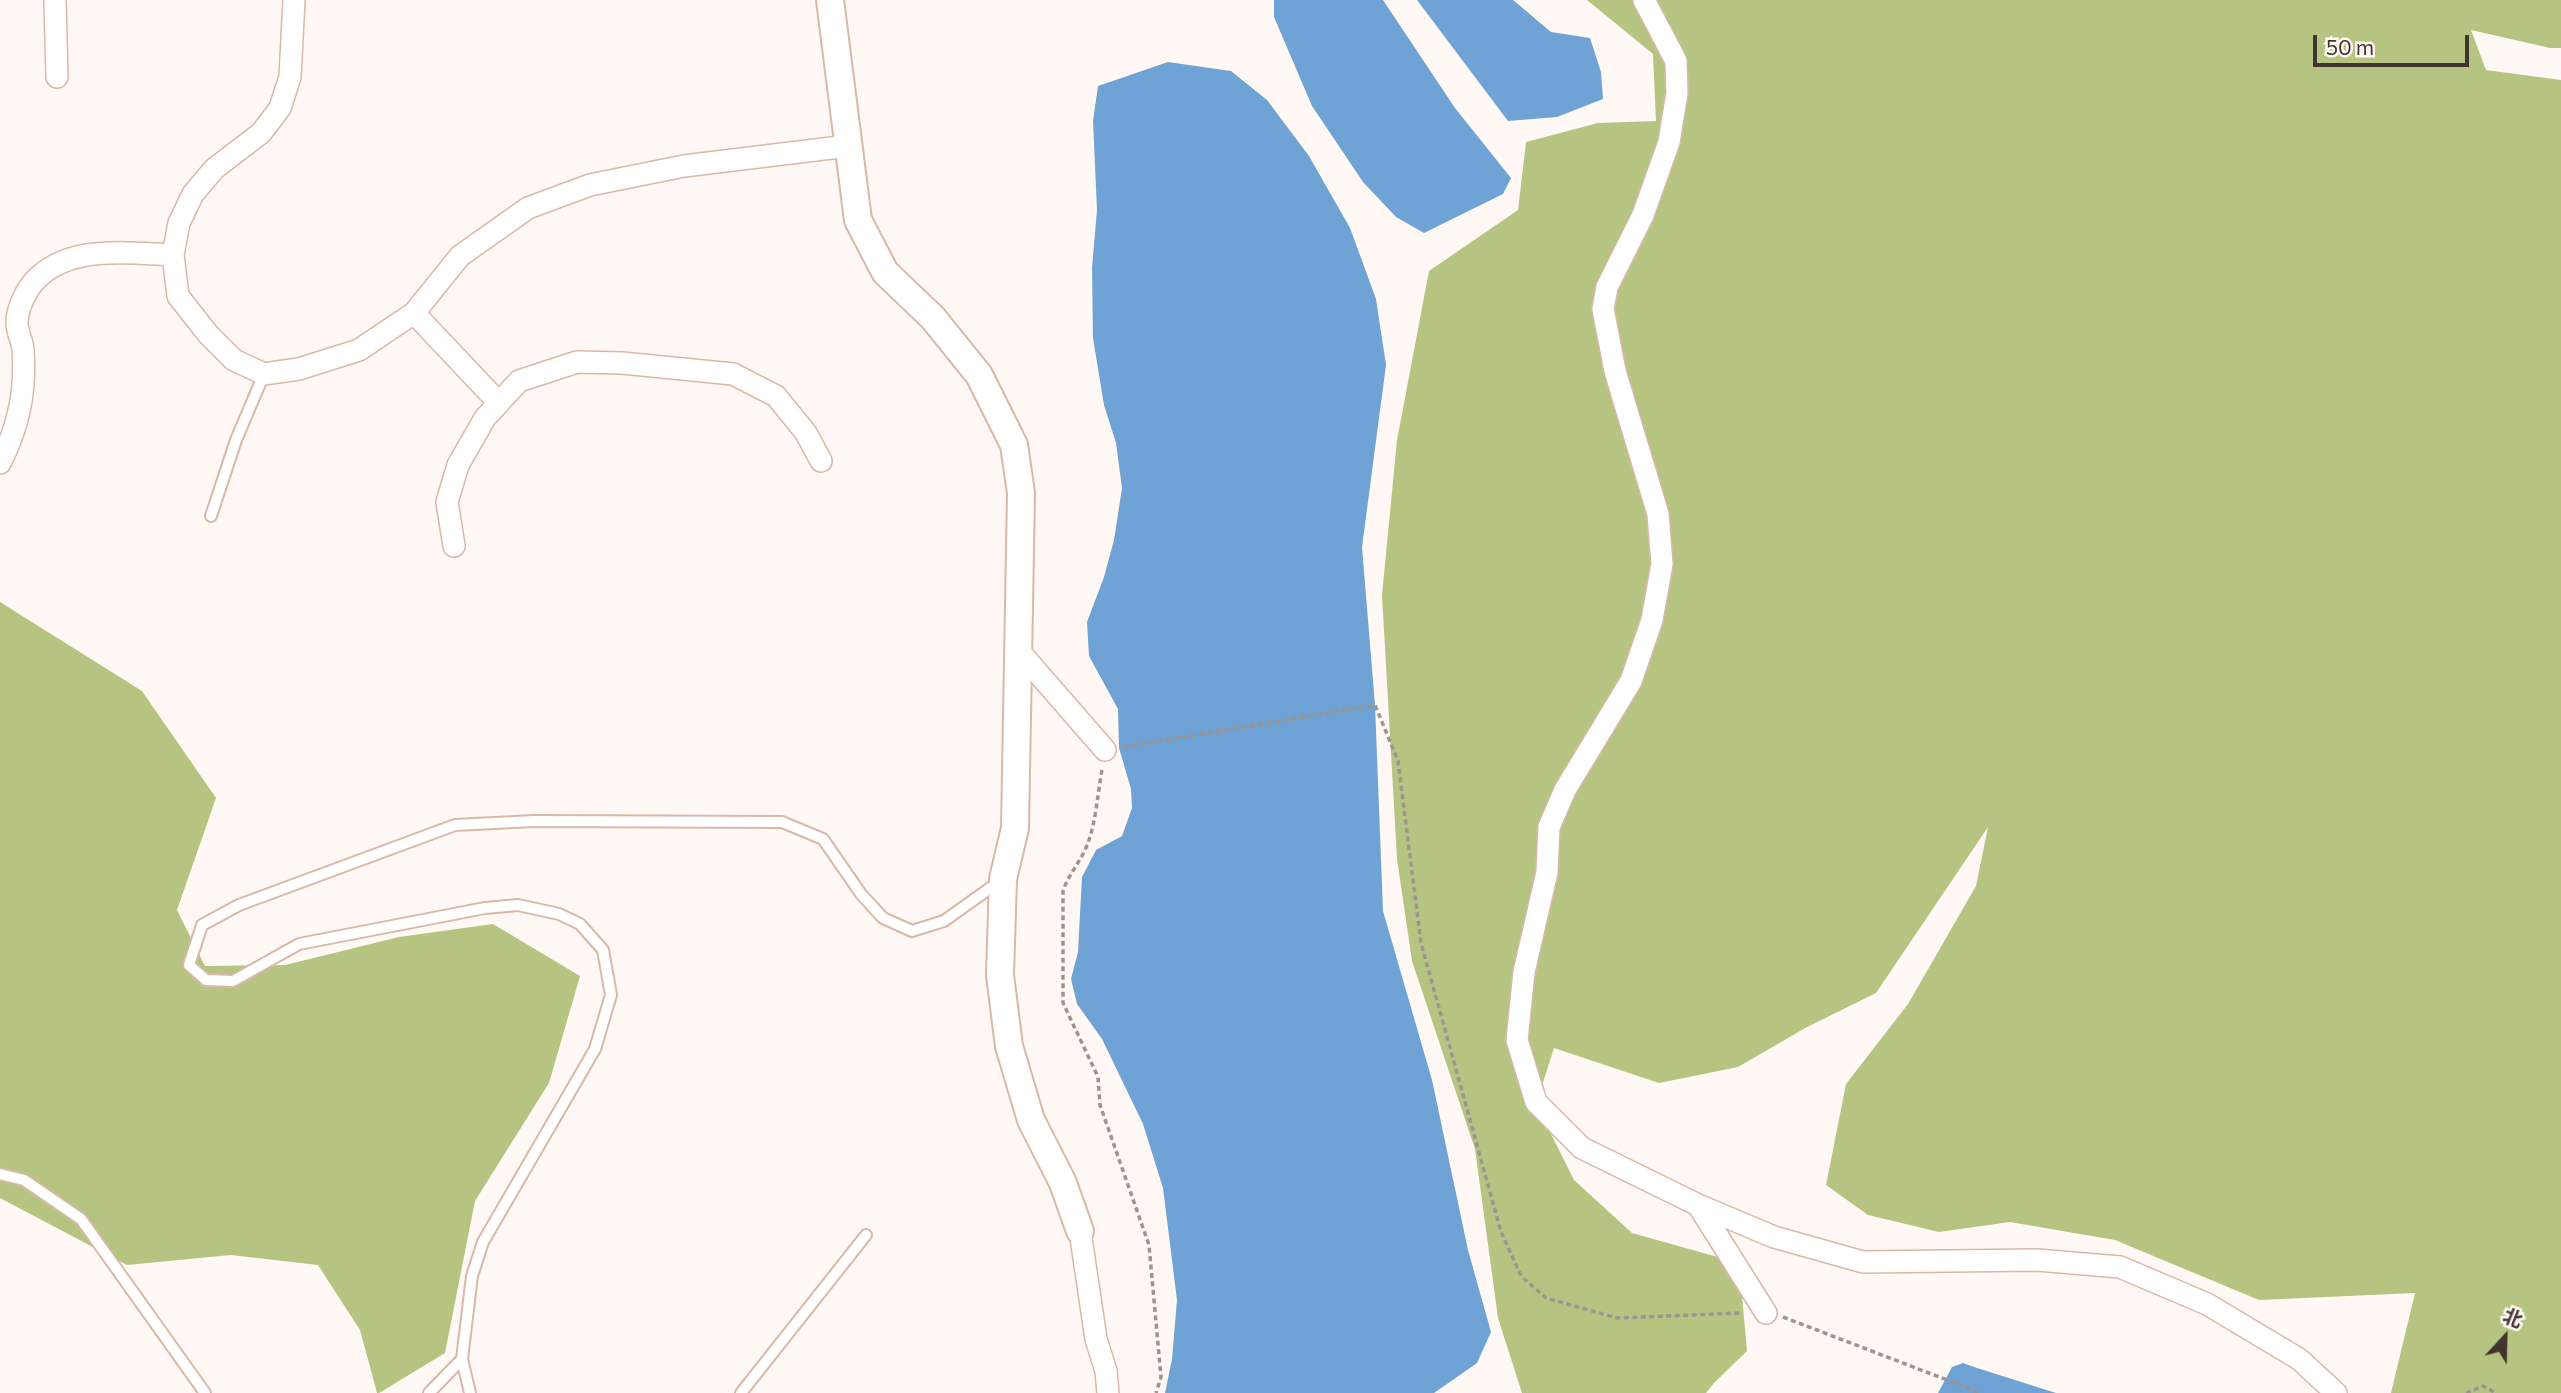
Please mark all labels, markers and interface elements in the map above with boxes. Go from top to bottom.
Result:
scale bar [2316,21,2472,65]
text: 50 m [2326,34,2374,59]
north arrow [2470,1302,2540,1372]
text: 北 [2500,1303,2526,1331]

